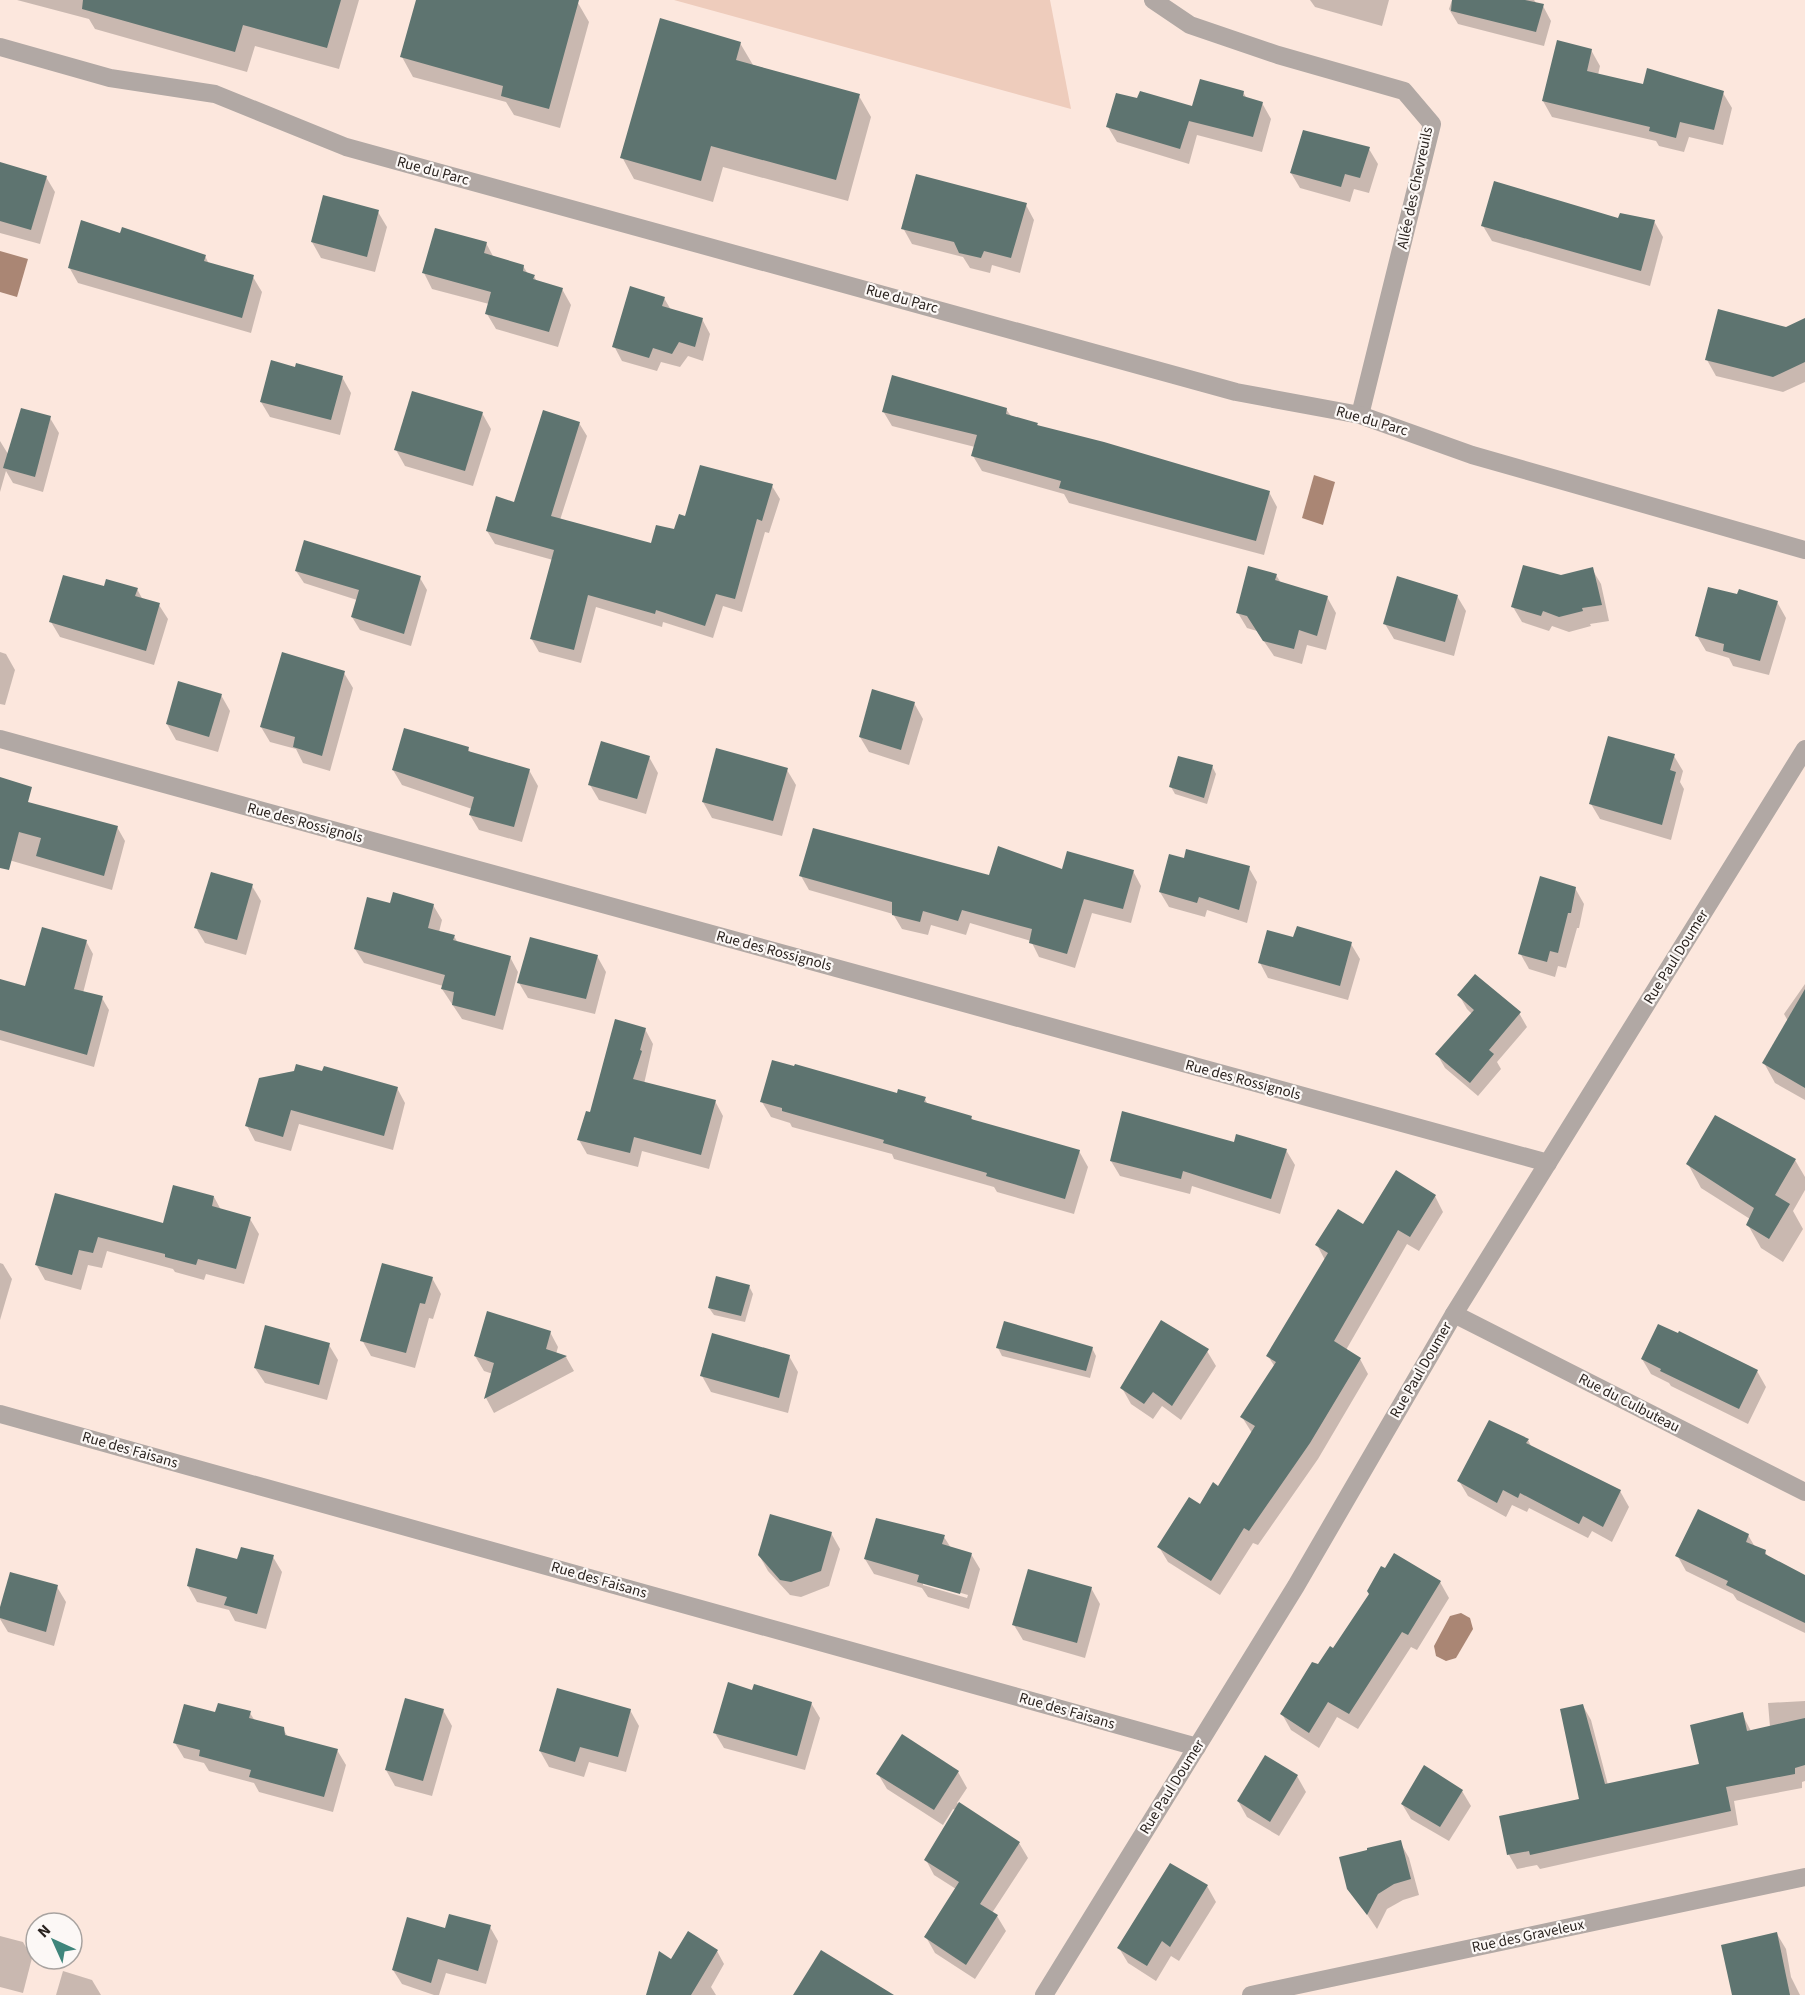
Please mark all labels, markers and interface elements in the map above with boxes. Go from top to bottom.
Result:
street label: Allée des Chevreuils [1392,125,1438,251]
street label: Rue du Parc [395,151,472,191]
street label: Rue du Parc [864,279,941,319]
street label: Rue du Parc [1334,401,1411,441]
street label: Rue des Rossignols [245,797,365,849]
street label: Rue Paul Doumer [1638,905,1714,1008]
street label: Rue des Rossignols [714,925,834,977]
street label: Rue des Rossignols [1183,1054,1303,1106]
street label: Rue Paul Doumer [1385,1317,1458,1422]
street label: Rue du Culbuteau [1575,1368,1683,1438]
street label: Rue des Faisans [80,1426,180,1474]
street label: Rue des Faisans [549,1556,649,1604]
street label: Rue des Faisans [1017,1687,1117,1735]
street label: Rue Paul Doumer [1134,1735,1210,1838]
north arrow [24,1911,84,1971]
street label: Rue des Graveleux [1470,1914,1586,1958]
text: N [33,1920,56,1943]

